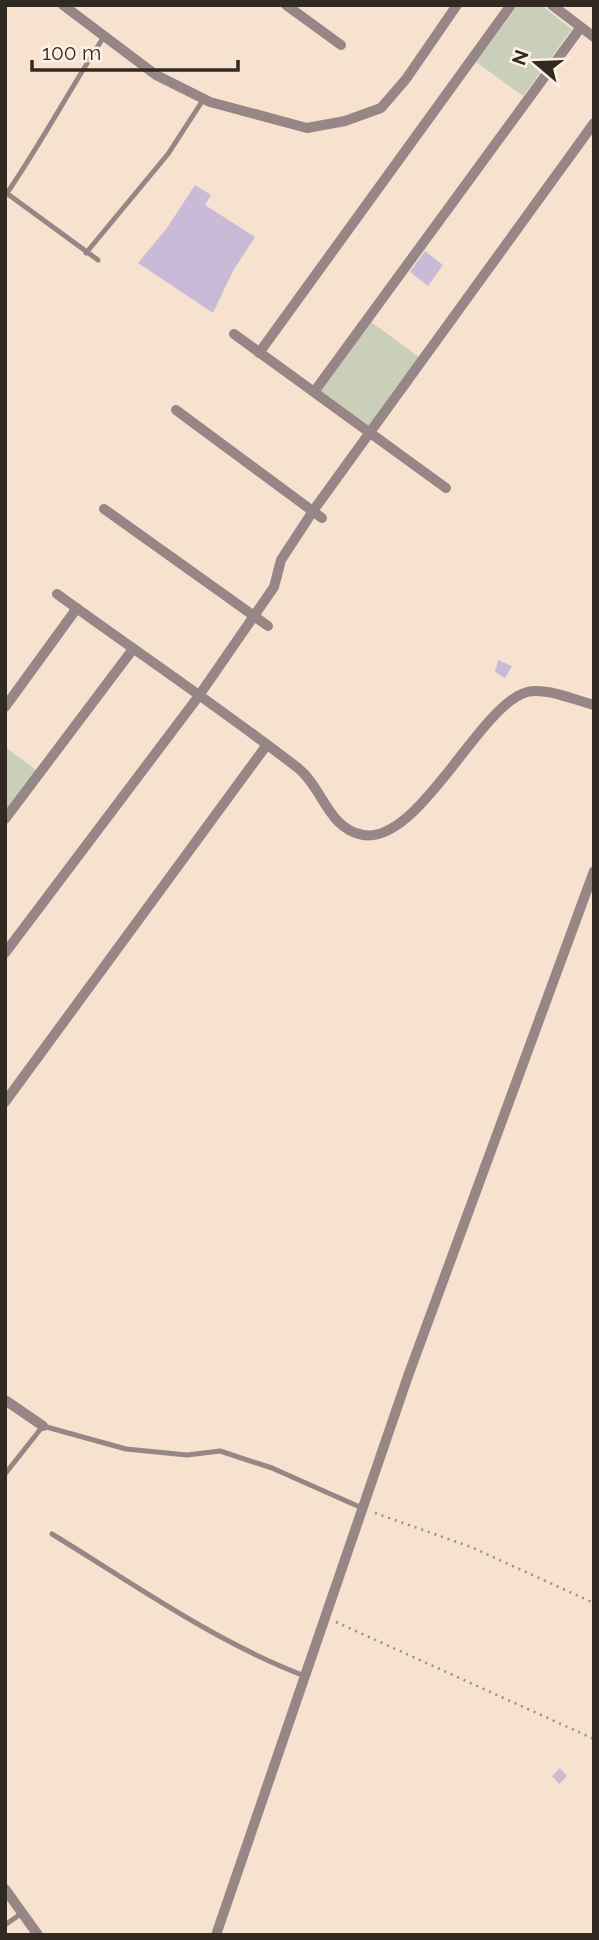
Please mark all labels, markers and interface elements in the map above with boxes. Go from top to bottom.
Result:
scale bar [32,28,238,72]
north arrow [501,28,571,98]
text: 100 m [42,40,101,65]
text: N [507,47,533,68]

